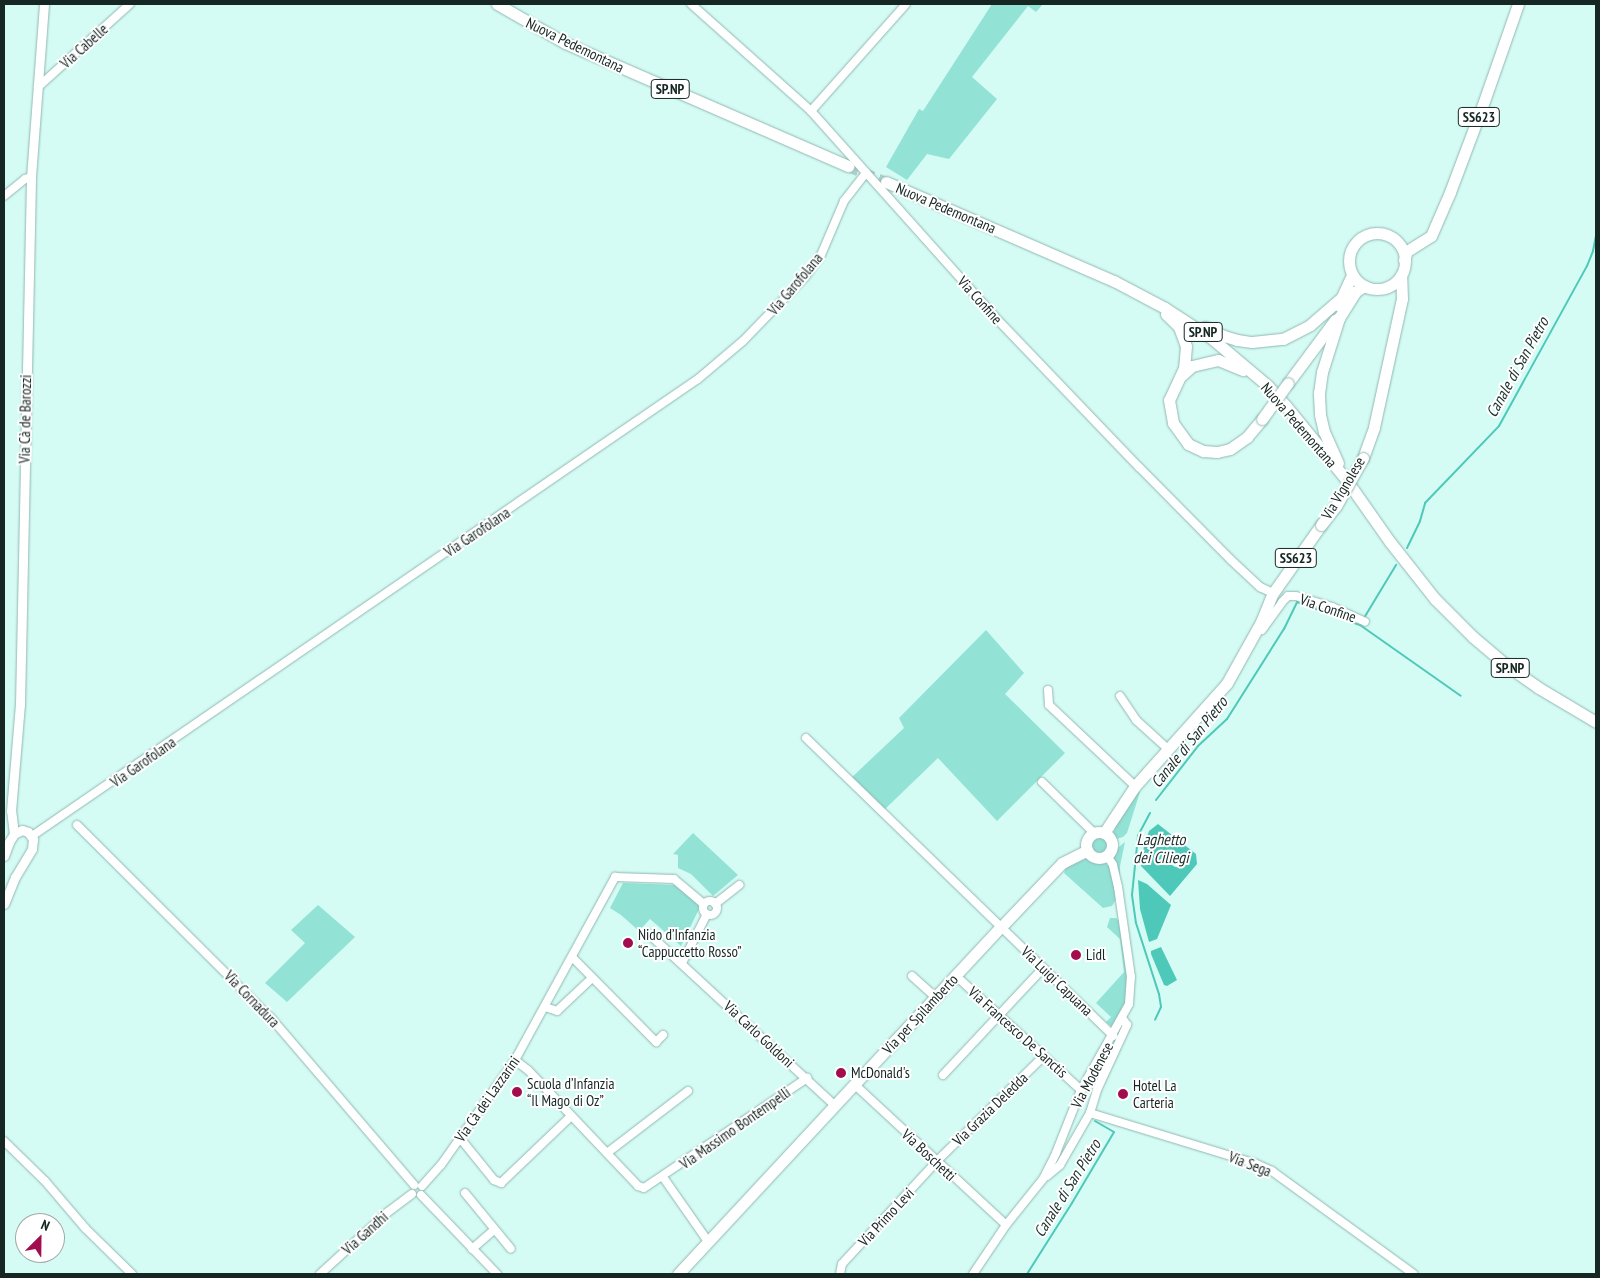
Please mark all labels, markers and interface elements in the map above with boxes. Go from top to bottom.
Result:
street label: Nuova Pedemontana [523,14,627,76]
street label: Via Cabelle [56,20,112,72]
road number: SP.NP [650,78,690,100]
road number: SS623 [1458,105,1500,128]
street label: Nuova Pedemontana [893,179,999,237]
street label: Via Garofolana [764,249,826,319]
street label: Via Confine [954,272,1006,328]
water label: Canale di San Pietro [1482,314,1552,420]
road number: SP.NP [1183,321,1223,344]
street label: Via Cà de Barozzi [15,374,35,464]
street label: Nuova Pedemontana [1257,379,1341,471]
street label: Via Vignolese [1317,453,1369,523]
street label: Via Garofolana [441,503,513,561]
road number: SS623 [1275,546,1317,570]
street label: Via Confine [1298,590,1358,626]
road number: SP.NP [1490,656,1530,680]
water label: Canale di San Pietro [1147,693,1231,791]
street label: Via Garofolana [107,733,179,791]
water label: Laghetto dei Ciliegi [1133,829,1189,867]
place label: Nido d’Infanzia “Cappuccetto Rosso” [638,925,742,960]
marker: Nido d’Infanzia “Cappuccetto Rosso” [622,937,634,949]
street label: Via Luigi Capuana [1018,942,1096,1020]
place label: Lidl [1086,946,1105,964]
marker: Lidl [1070,949,1082,961]
street label: Via Cornadura [220,967,284,1031]
street label: Via per Spilamberto [878,970,962,1058]
street label: Via Francesco De Sanctis [965,983,1071,1081]
street label: Via Carlo Goldoni [720,997,798,1071]
street label: Via Modenese [1067,1039,1117,1111]
street label: Via Cà dei Lazzarini [451,1053,523,1145]
place label: McDonald's [851,1064,910,1082]
marker: McDonald's [835,1067,847,1079]
street label: Via Grazia Deledda [949,1069,1031,1149]
place label: Scuola d’Infanzia “Il Mago di Oz” [527,1074,615,1109]
place label: Hotel La Carteria [1133,1076,1176,1111]
street label: Via Massimo Bontempelli [676,1083,794,1173]
marker: Scuola d’Infanzia “Il Mago di Oz” [511,1086,523,1098]
marker: Hotel La Carteria [1117,1088,1129,1100]
street label: Via Boschetti [898,1125,960,1185]
water label: Canale di San Pietro [1029,1136,1105,1240]
street label: Via Sega [1226,1148,1274,1180]
street label: Via Primo Levi [854,1184,918,1250]
street label: Via Gandhi [338,1208,392,1258]
north arrow [15,1213,65,1263]
text: N [38,1215,52,1235]

